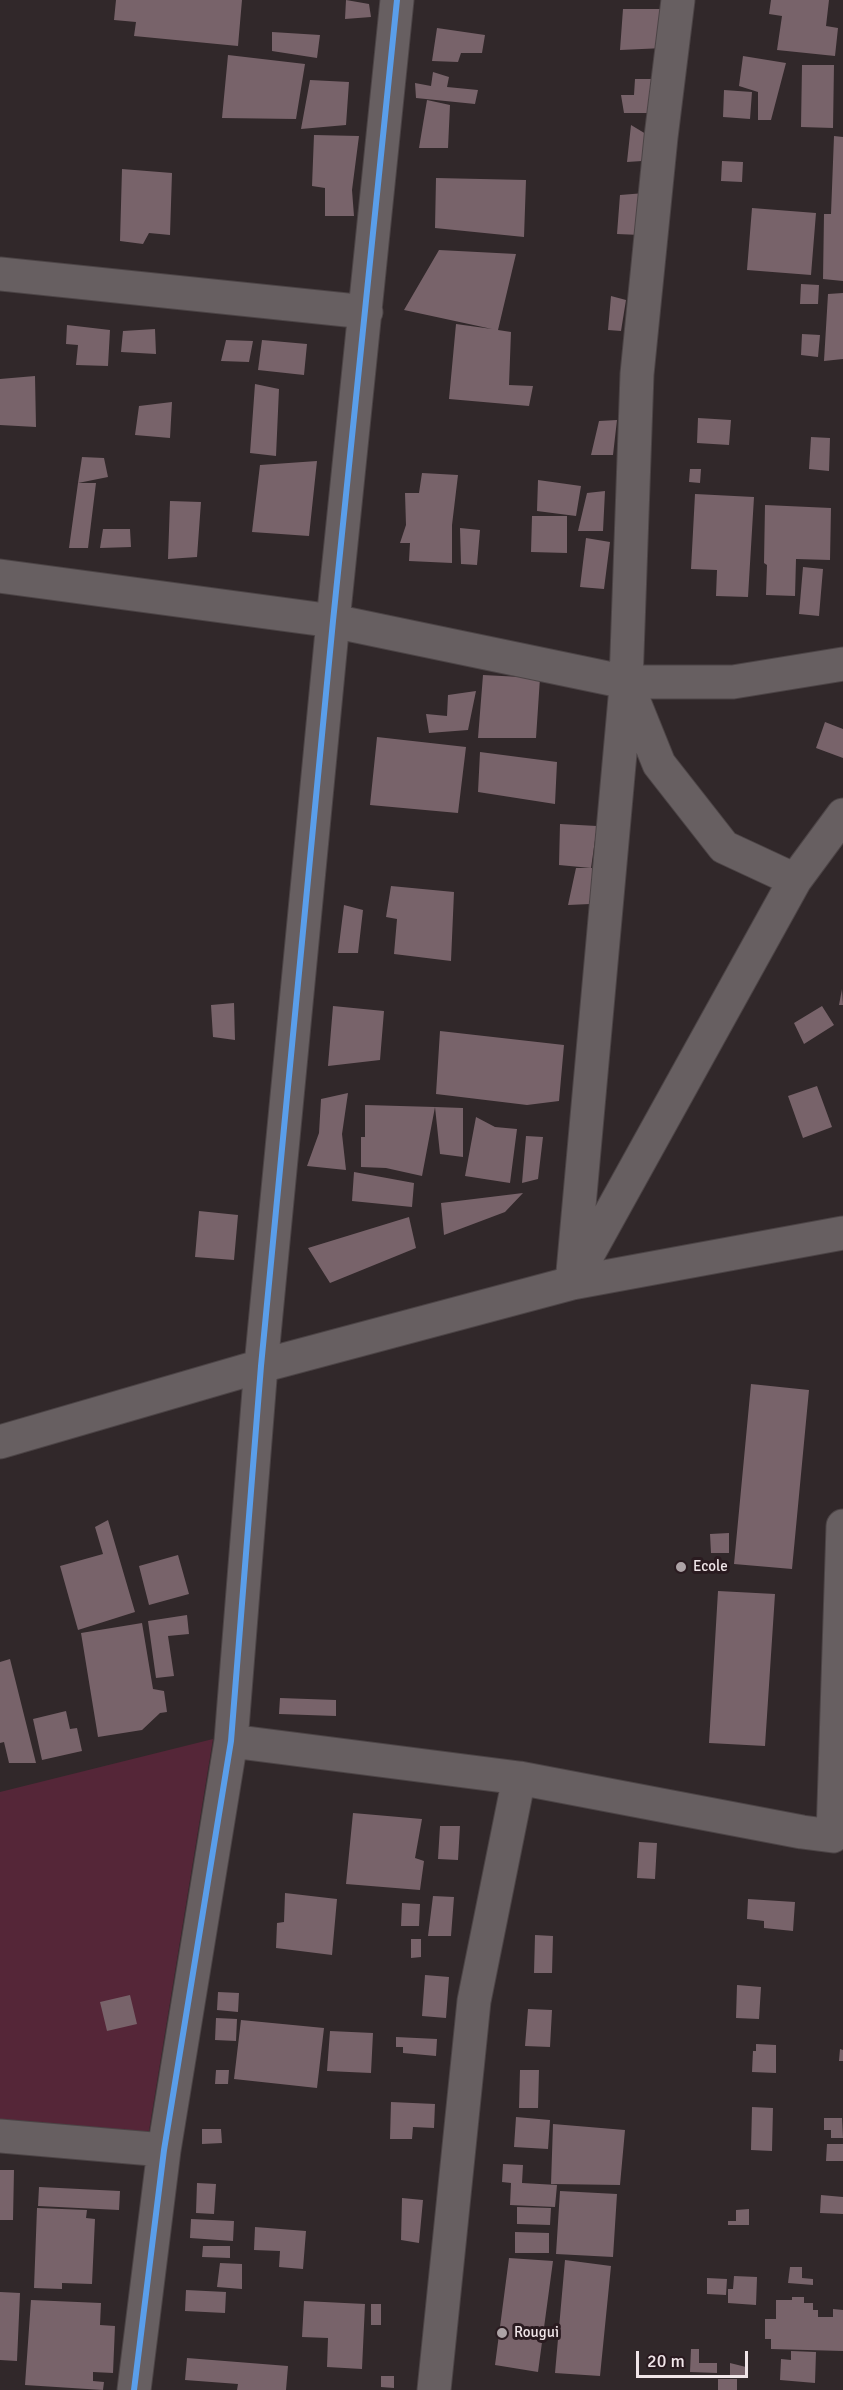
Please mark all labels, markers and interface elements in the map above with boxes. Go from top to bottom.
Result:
place label: Ecole [693,1558,728,1576]
marker: Ecole [674,1560,688,1574]
place label: Rougui [514,2324,559,2342]
marker: Rougui [495,2326,509,2340]
scale bar [639,2339,752,2377]
text: 20 m [647,2350,685,2372]

